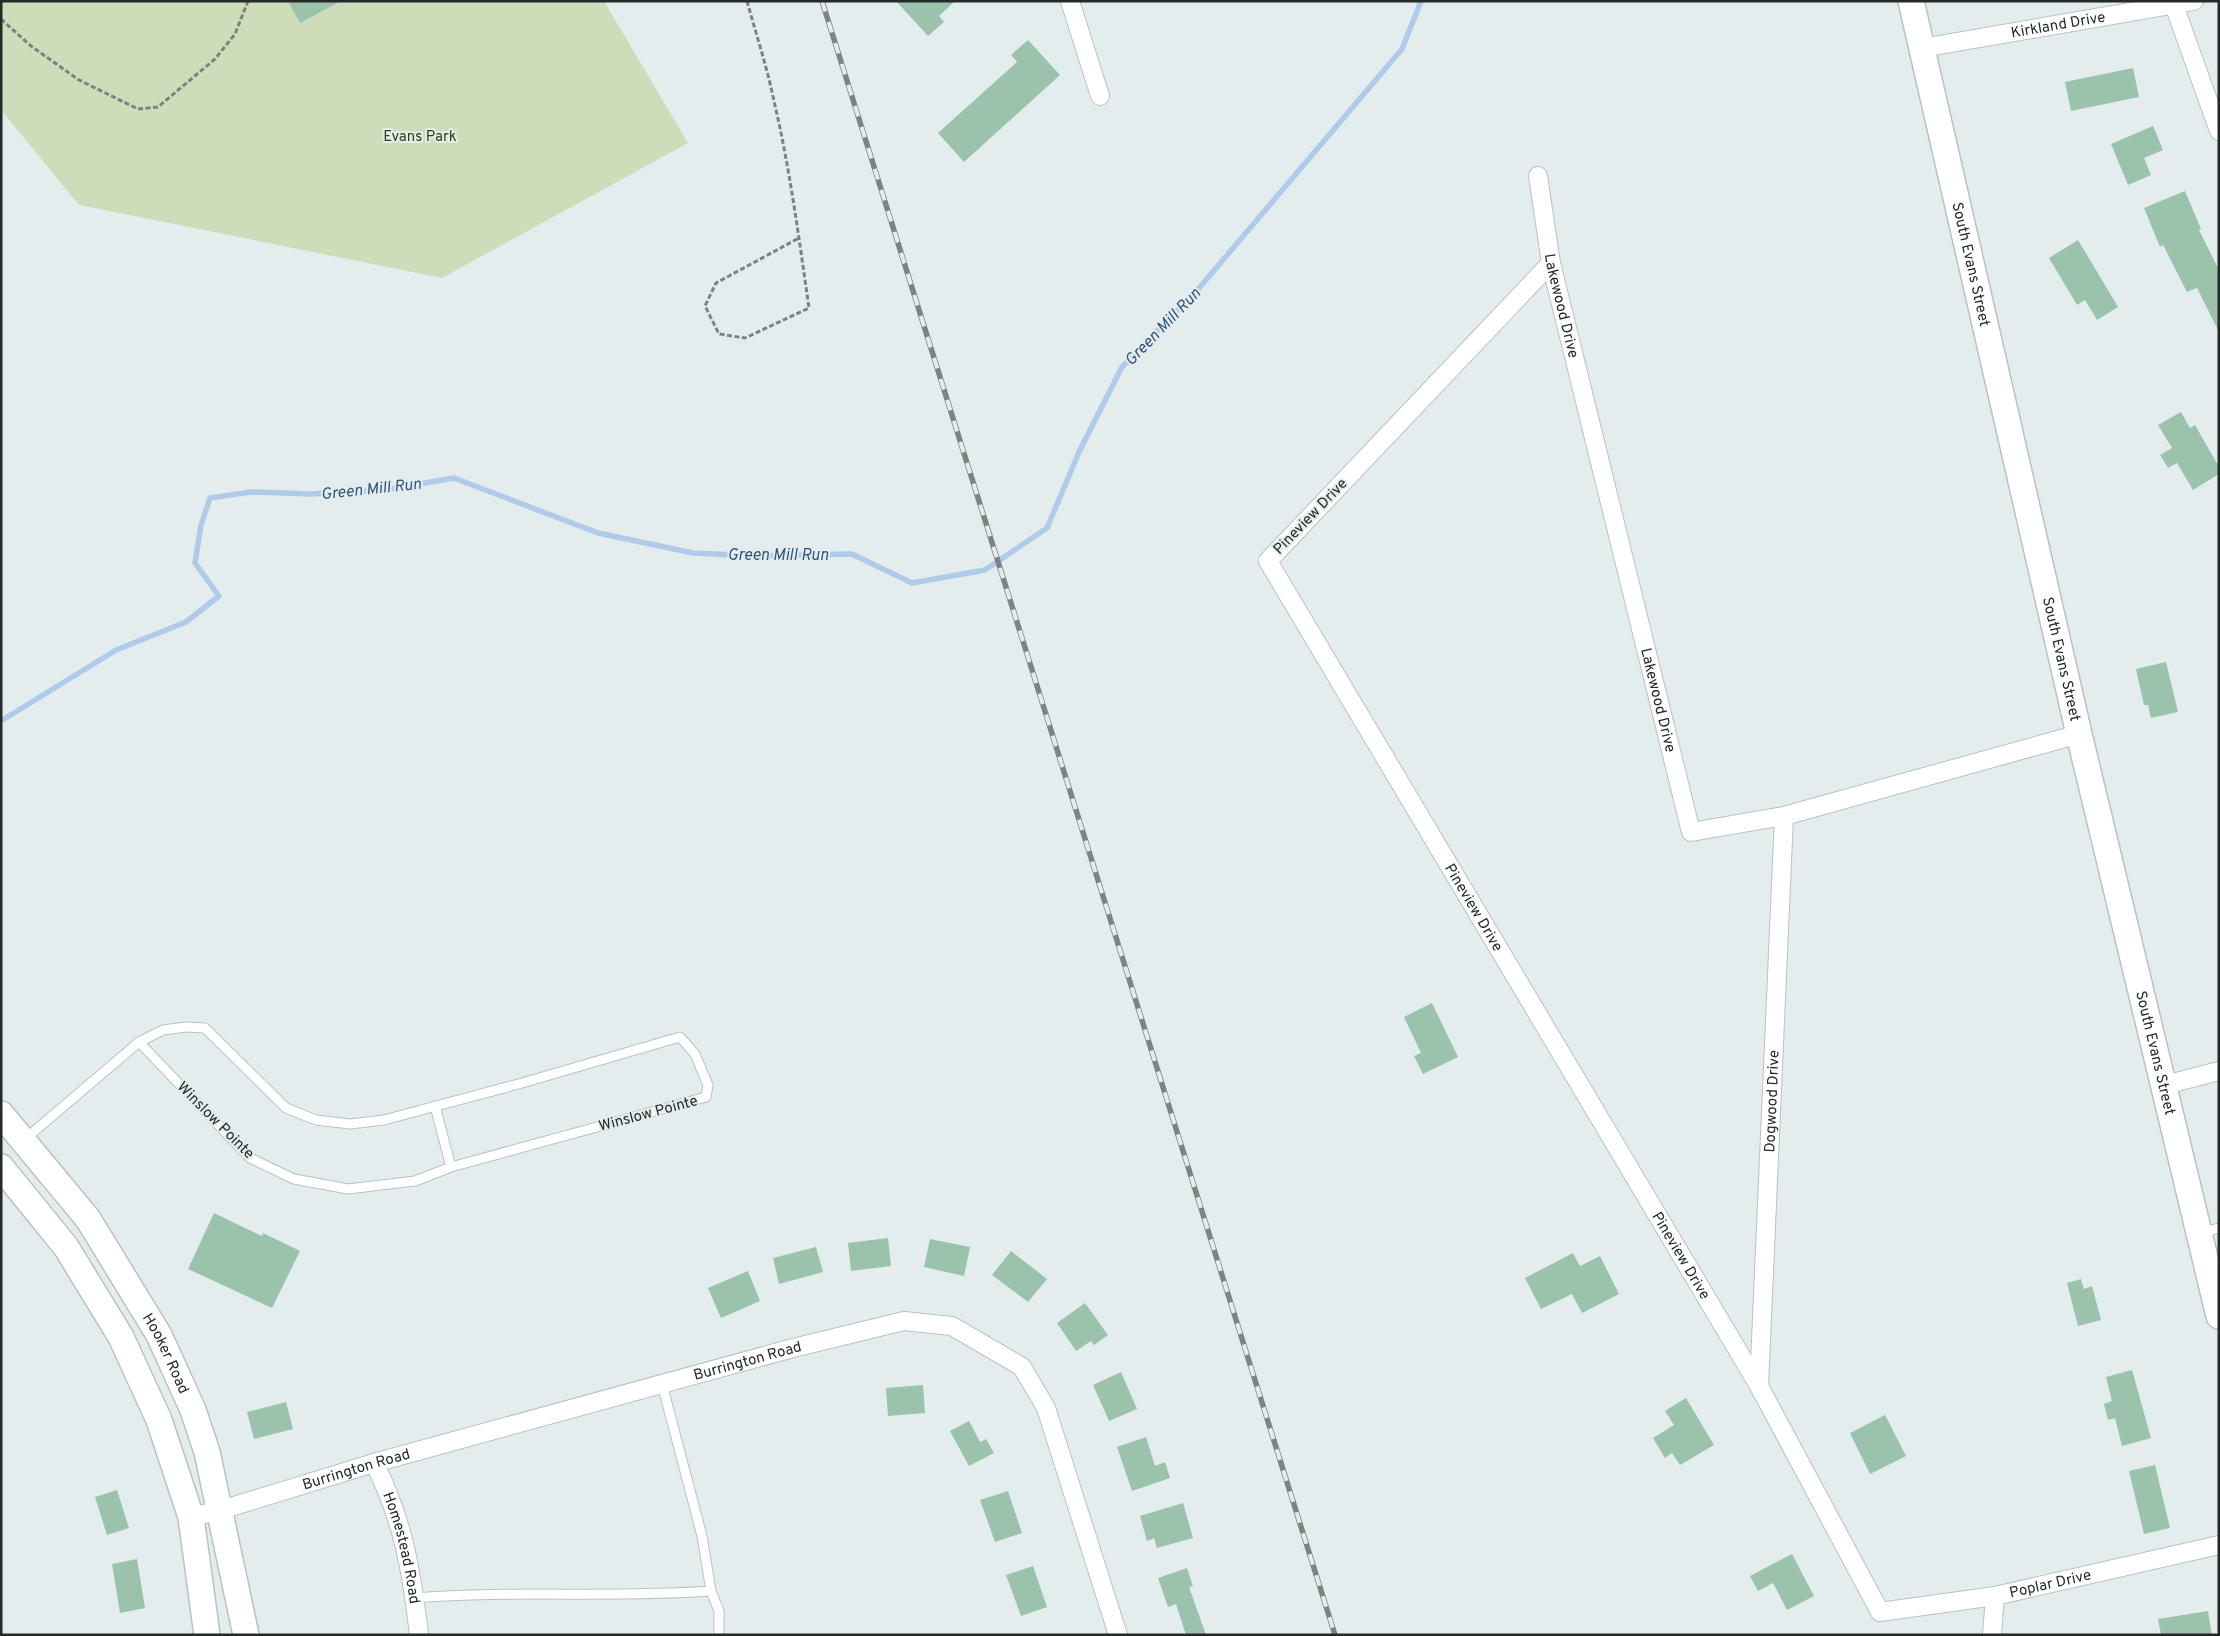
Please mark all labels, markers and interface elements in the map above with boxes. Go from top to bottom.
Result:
street label: Kirkland Drive [2009,8,2107,43]
park label: Evans Park [383,128,457,147]
street label: South Evans Street [1946,201,1993,329]
street label: Lakewood Drive [1539,252,1582,360]
water label: Green Mill Run [1121,284,1206,371]
water label: Green Mill Run [320,475,423,505]
street label: Pineview Drive [1270,475,1352,559]
water label: Green Mill Run [728,546,829,566]
street label: South Evans Street [2037,595,2084,723]
street label: Lakewood Drive [1635,646,1679,755]
street label: Pineview Drive [1439,861,1506,955]
street label: South Evans Street [2130,989,2178,1117]
street label: Dogwood Drive [1761,1050,1785,1153]
street label: Winslow Pointe [172,1078,258,1164]
street label: Winslow Pointe [597,1092,700,1137]
street label: Pineview Drive [1646,1209,1713,1304]
street label: Hooker Road [137,1310,192,1397]
street label: Burrington Road [691,1338,804,1386]
street label: Burrington Road [300,1446,412,1495]
street label: Homestead Road [377,1490,423,1605]
street label: Poplar Drive [2008,1566,2093,1603]

